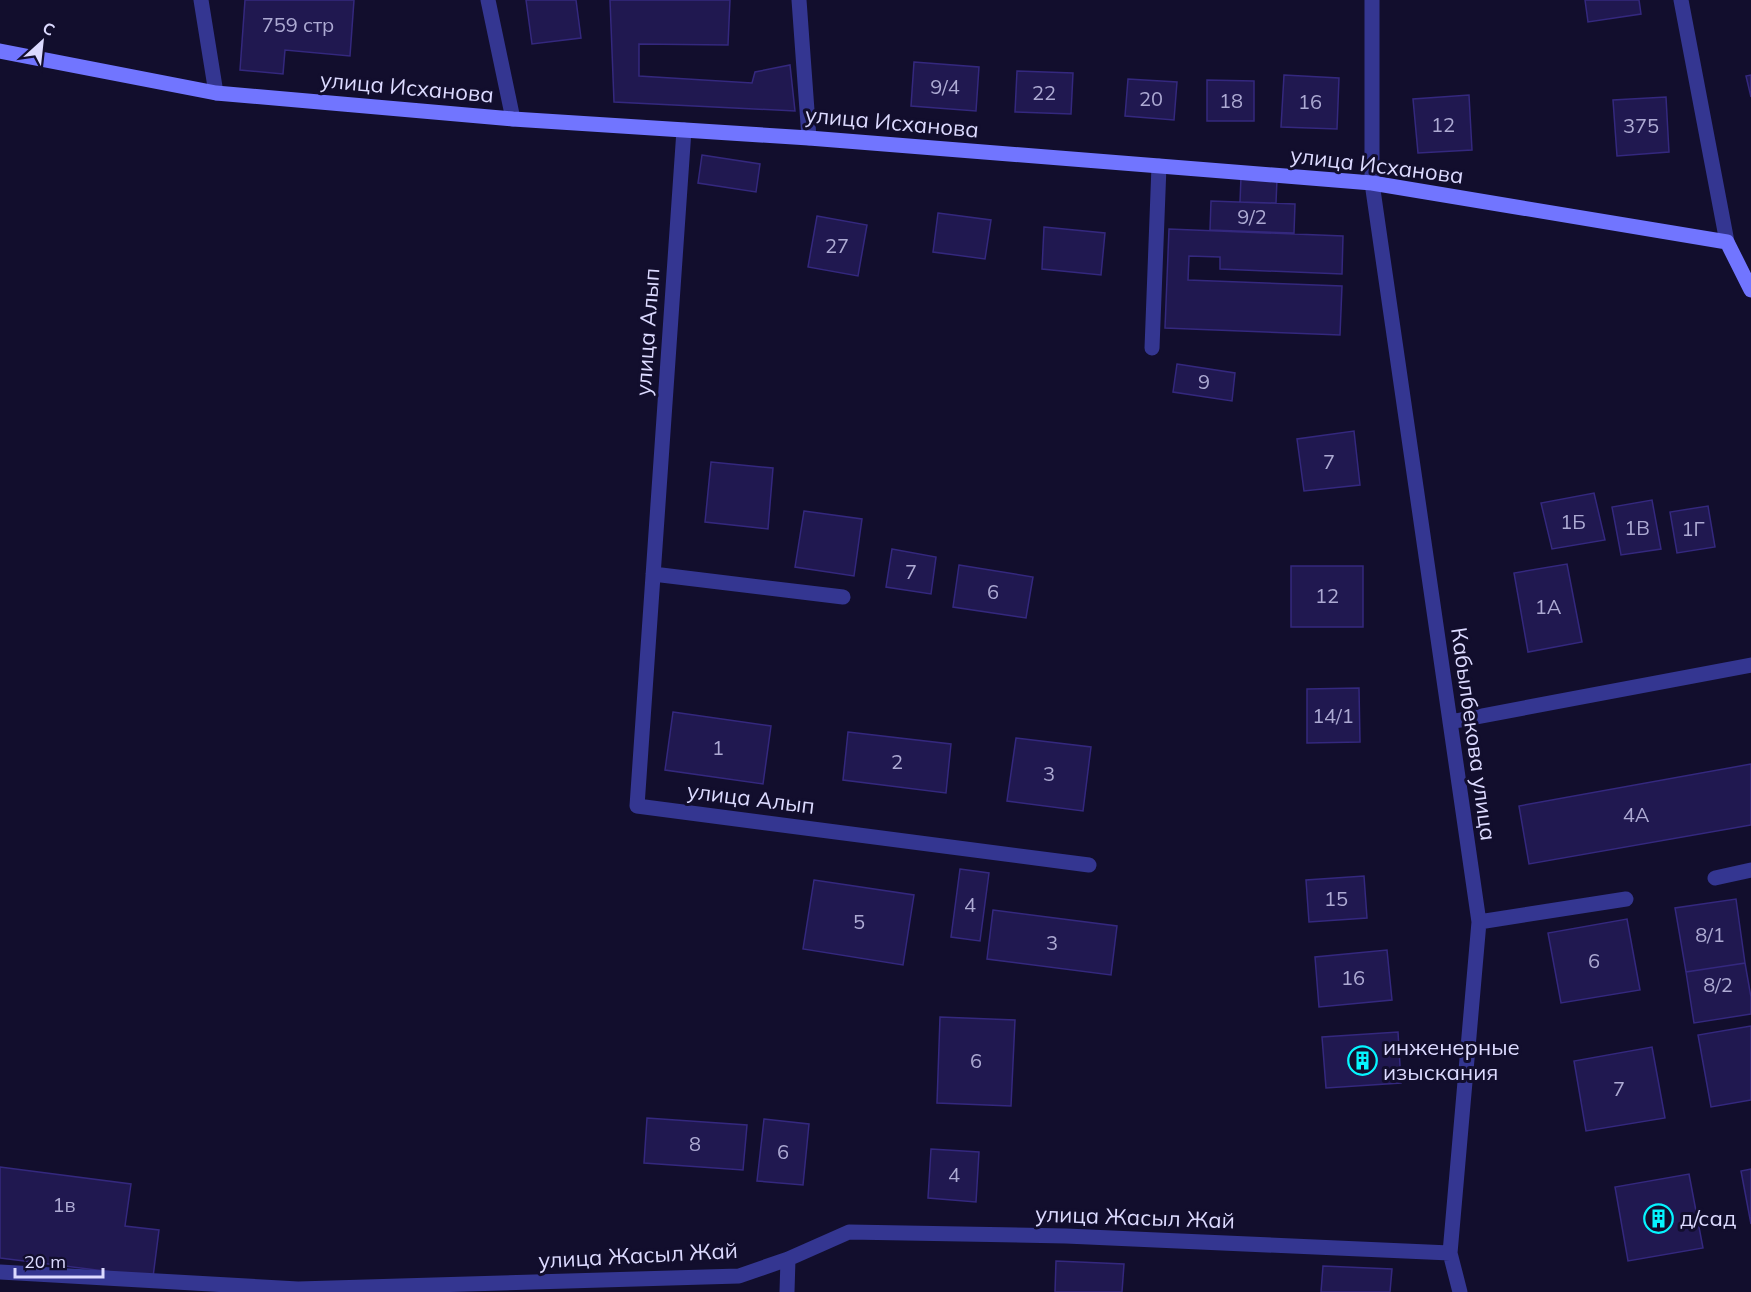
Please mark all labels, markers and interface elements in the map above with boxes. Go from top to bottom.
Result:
north arrow [12,12,72,72]
house number: 759 стр [262,12,334,37]
text: С [39,17,58,40]
street label: улица Исханова [319,65,495,109]
house number: 9/4 [930,74,960,99]
house number: 22 [1032,80,1056,105]
house number: 20 [1139,86,1163,111]
house number: 18 [1219,88,1243,113]
house number: 16 [1298,89,1322,114]
street label: улица Исханова [804,100,980,144]
house number: 12 [1431,112,1455,137]
house number: 375 [1623,113,1659,138]
street label: улица Исханова [1289,140,1465,190]
house number: 9/2 [1237,204,1267,229]
house number: 27 [825,233,849,258]
street label: улица Алып [629,267,665,397]
house number: 9 [1198,369,1210,394]
house number: 7 [1323,449,1335,474]
house number: 1Б [1560,509,1586,534]
house number: 1В [1624,515,1650,540]
house number: 1Г [1681,516,1705,541]
house number: 7 [905,559,917,584]
house number: 6 [987,579,999,604]
house number: 12 [1315,583,1339,608]
house number: 1А [1535,594,1562,619]
street label: Кабылбекова улица [1445,626,1503,842]
house number: 14/1 [1312,703,1354,728]
house number: 1 [712,735,724,760]
house number: 2 [891,749,903,774]
house number: 3 [1043,761,1055,786]
street label: улица Алып [686,776,816,820]
house number: 4А [1623,802,1650,827]
house number: 15 [1324,886,1348,911]
house number: 4 [964,892,976,917]
house number: 5 [853,909,865,934]
house number: 8/1 [1695,922,1725,947]
house number: 3 [1046,930,1058,955]
house number: 6 [1588,948,1600,973]
house number: 16 [1341,965,1365,990]
house number: 8/2 [1703,972,1733,997]
place label: инженерные изыскания [1383,1033,1520,1086]
building icon: инженерные изыскания [1346,1044,1378,1076]
house number: 6 [970,1048,982,1073]
house number: 7 [1613,1076,1625,1101]
house number: 8 [689,1131,701,1156]
house number: 6 [777,1139,789,1164]
house number: 4 [948,1162,960,1187]
house number: 1в [52,1192,76,1217]
street label: улица Жасыл Жай [1035,1200,1235,1234]
building icon: д/сад [1643,1202,1675,1234]
place label: д/сад [1680,1204,1736,1232]
street label: улица Жасыл Жай [538,1236,738,1274]
scale bar [15,1241,104,1279]
text: 20 m [24,1250,66,1273]

